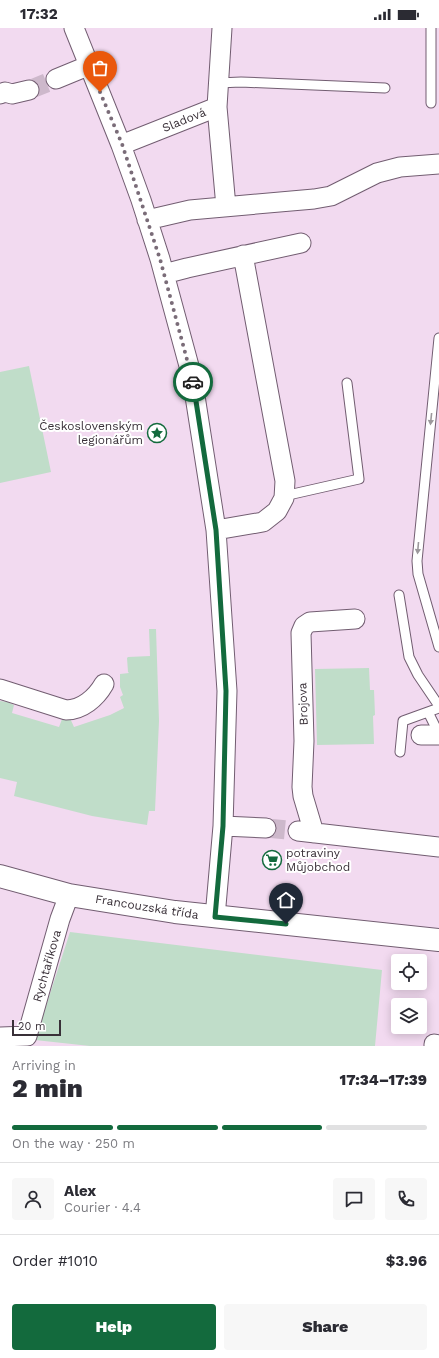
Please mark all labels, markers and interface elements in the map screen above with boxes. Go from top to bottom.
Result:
text: 17:32 [20,5,58,23]
pin [83,51,117,92]
icon: bag [89,57,111,79]
street label: Sladová [160,105,208,135]
courier [173,362,213,402]
icon: car [182,371,204,393]
one-way arrow [428,413,434,425]
place label: Československým legionářům [39,419,143,447]
place icon: Československým legionářům [146,422,168,444]
one-way arrow [415,542,422,554]
street label: Brojova [295,682,311,726]
place label: potraviny Můjobchod [286,846,350,874]
supermarket icon: potraviny Můjobchod [261,849,283,871]
pin [269,883,303,924]
icon: home [275,889,297,911]
street label: Francouzská třída [94,892,200,922]
street label: Rychtaříkova [30,928,64,1004]
map controls [391,954,427,1034]
button: locate [391,954,427,990]
button: layers [391,998,427,1034]
scale bar [12,1018,61,1037]
text: 20 m [18,1020,46,1033]
text: Arriving in [12,1058,76,1073]
text: 17:34–17:39 [340,1071,427,1089]
text: 2 min [12,1073,83,1103]
text: On the way · 250 m [12,1136,135,1151]
button: person [12,1178,54,1220]
button: chat [333,1178,375,1220]
button: phone [385,1178,427,1220]
text: Alex [64,1182,96,1200]
text: Courier · 4.4 [64,1200,141,1215]
text: Order #1010 [12,1252,98,1270]
text: $3.96 [386,1252,427,1270]
button: Help [12,1304,216,1350]
button: Share [224,1304,427,1350]

